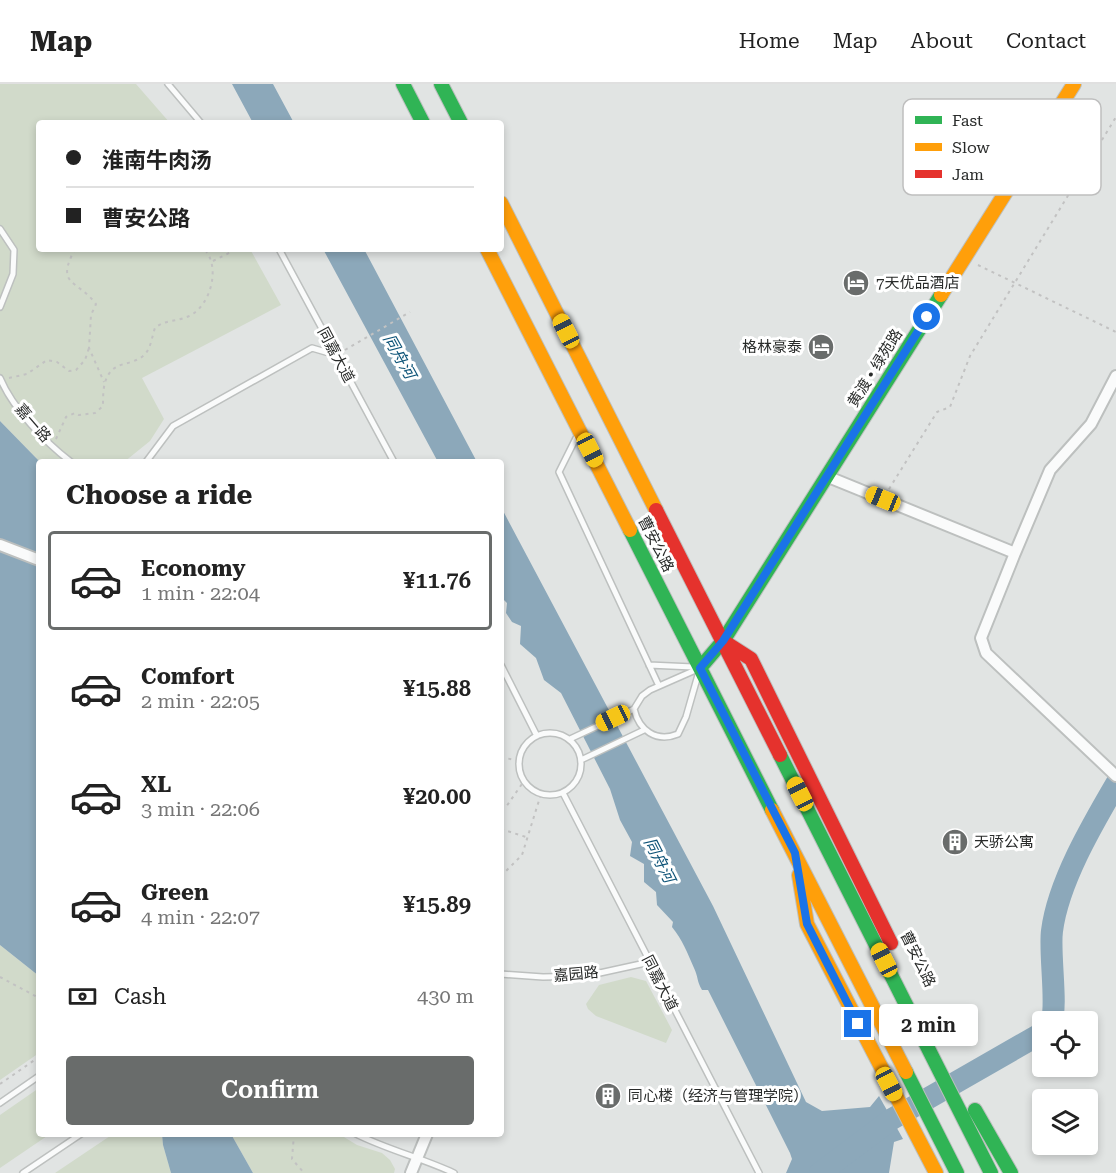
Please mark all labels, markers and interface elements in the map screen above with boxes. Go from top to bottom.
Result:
text: Map [30,25,92,58]
text: Home [739,29,800,53]
text: Map [833,29,878,53]
text: About [911,29,973,53]
text: Contact [1006,29,1086,53]
legend [903,99,1101,195]
text: Fast [952,111,983,130]
text: Slow [952,138,990,157]
text: 淮南牛肉汤 [102,148,212,173]
text: Jam [952,165,984,184]
text: 曹安公路 [102,206,190,231]
hotel icon: 7天优品酒店 [841,268,871,298]
place label: 7天优品酒店 [876,274,959,292]
route start [913,303,940,330]
car [550,311,582,351]
street label: 同嘉大道 [314,324,358,386]
street label: 黄渡 • 绿苑路 [844,326,906,410]
water label: 同舟河 [380,331,421,384]
hotel icon: 格林豪泰 [806,332,836,362]
place label: 格林豪泰 [742,338,802,356]
street label: 嘉一路 [11,400,55,446]
car [574,430,606,470]
text: Choose a ride [66,479,252,511]
car [863,484,903,514]
street label: 曹安公路 [634,513,678,575]
icon: car [69,554,123,608]
text: Economy [141,556,245,581]
text: ¥11.76 [403,568,471,593]
text: 1 min · 22:04 [141,581,260,605]
icon: car [69,662,123,716]
text: Comfort [141,664,234,689]
text: ¥15.88 [403,676,471,701]
text: 2 min · 22:05 [141,689,260,713]
car [593,702,633,734]
icon: car [69,770,123,824]
text: XL [141,772,171,797]
car [784,774,816,814]
text: ¥20.00 [403,784,471,809]
text: 3 min · 22:06 [141,797,260,821]
building icon: 天骄公寓 [940,827,970,857]
place label: 天骄公寓 [974,833,1034,851]
water label: 同舟河 [640,835,680,889]
icon: car [69,878,123,932]
text: Green [141,880,209,905]
text: ¥15.89 [403,892,471,917]
text: 4 min · 22:07 [141,905,260,929]
street label: 曹安公路 [897,928,939,990]
car [868,940,900,980]
street label: 同嘉大道 [638,952,682,1014]
street label: 嘉园路 [553,963,599,985]
icon: cash [66,980,99,1013]
text: Cash [114,984,166,1009]
text: 430 m [417,984,474,1008]
callout: 2 min [879,1003,978,1045]
route end [844,1010,871,1037]
map controls [1032,1011,1098,1155]
button: locate [1032,1011,1098,1077]
text: 2 min [901,1013,956,1037]
button: Confirm [66,1056,474,1125]
car [873,1064,905,1104]
building icon: 同心楼（经济与管理学院） [593,1081,623,1111]
place label: 同心楼（经济与管理学院） [628,1087,808,1105]
button: layers [1032,1089,1098,1155]

